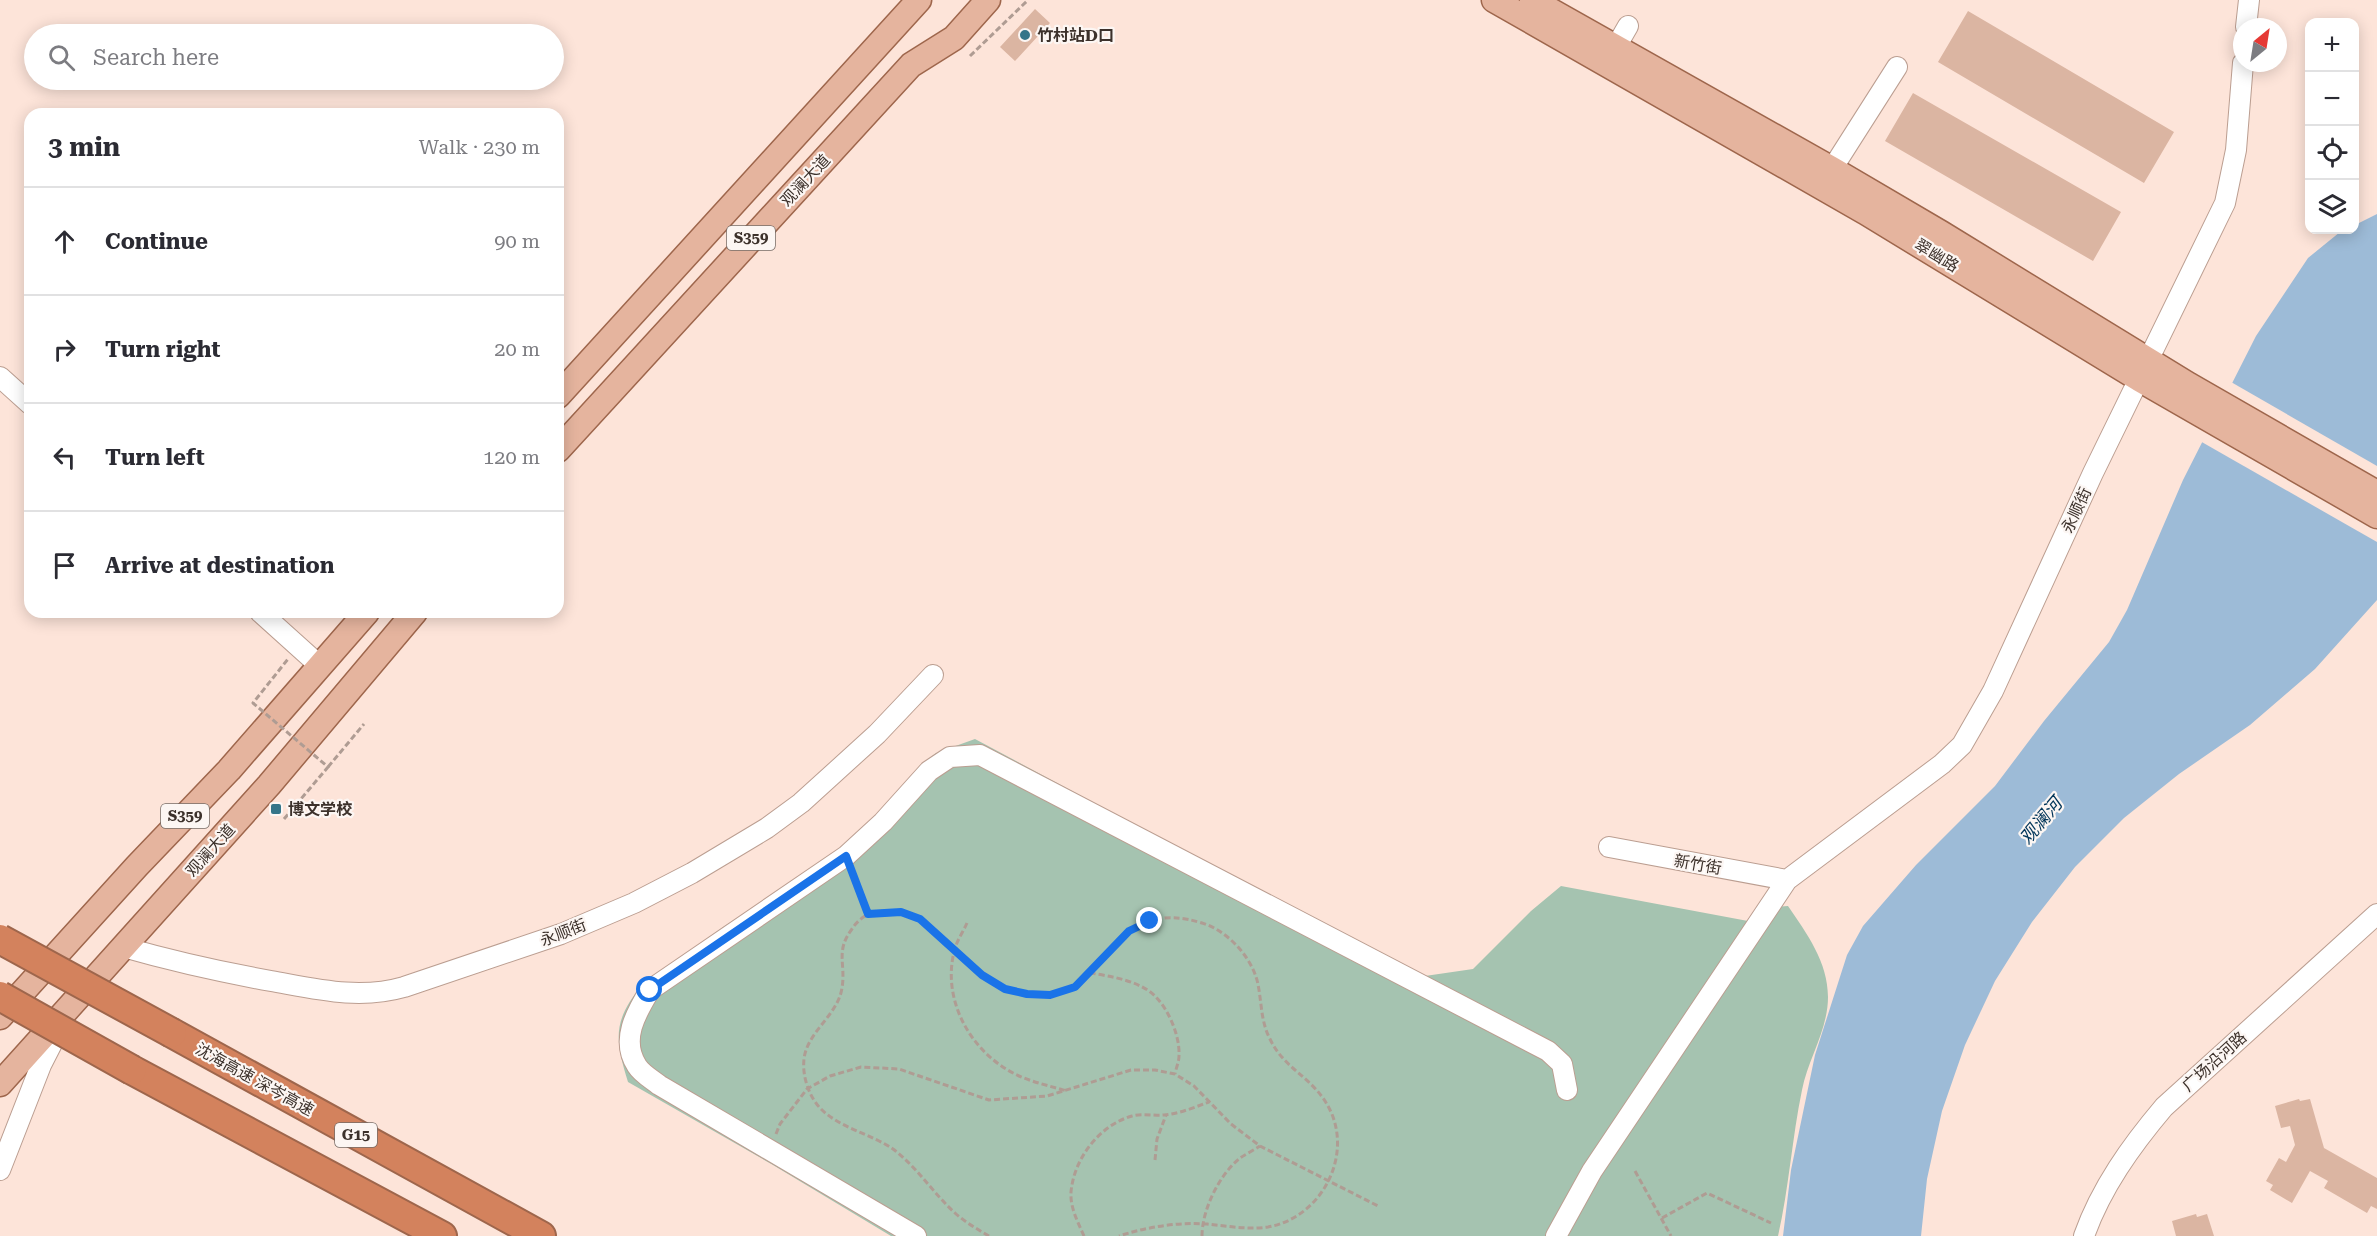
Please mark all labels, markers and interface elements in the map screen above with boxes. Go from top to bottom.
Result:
north arrow [2233,18,2287,72]
map controls [2305,18,2359,234]
button: + [2305,18,2359,72]
search box [24,24,564,90]
place label: 竹村站D口 [1037,26,1114,45]
marker: 竹村站D口 [1018,28,1032,42]
icon: search [45,41,78,74]
text: Search here [93,45,219,70]
button: − [2305,72,2359,126]
button: locate [2305,126,2359,180]
text: 3 min [48,132,120,162]
text: Walk · 230 m [419,135,540,159]
street label: 观澜大道 [777,150,834,210]
button: layers [2305,180,2359,234]
icon: ahead [48,225,81,258]
road number: S359 [727,226,775,250]
text: Continue [105,229,208,254]
text: 90 m [494,229,540,253]
street label: 翠幽路 [1911,235,1962,276]
icon: right [48,333,81,366]
text: Turn right [105,337,220,362]
text: 20 m [494,337,540,361]
icon: left [48,441,81,474]
text: Turn left [105,445,205,470]
text: 120 m [483,445,540,469]
street label: 永顺街 [2058,484,2095,536]
icon: arrive [48,549,81,582]
text: Arrive at destination [105,553,334,578]
water label: 观澜河 [2015,791,2068,848]
place label: 博文学校 [288,800,353,819]
marker: 博文学校 [269,802,283,816]
road number: S359 [161,804,209,828]
street label: 观澜大道 [182,820,239,880]
street label: 新竹街 [1673,851,1723,878]
route end [1136,907,1162,933]
street label: 永顺街 [537,915,589,950]
route start [636,976,662,1002]
street label: 广场沿河路 [2178,1028,2250,1095]
street label: 沈海高速 深岑高速 [192,1039,317,1120]
road number: G15 [335,1123,377,1147]

